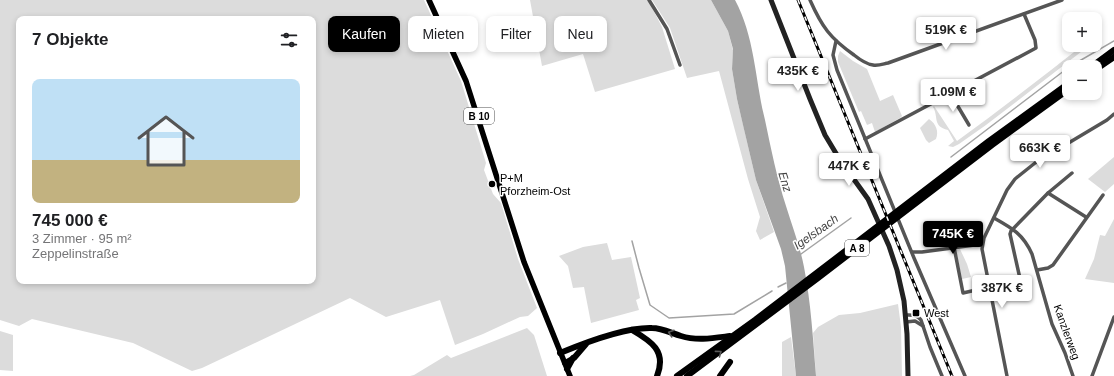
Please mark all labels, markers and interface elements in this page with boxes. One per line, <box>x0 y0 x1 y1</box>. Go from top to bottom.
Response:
map controls <box>1062 12 1102 100</box>
button: + <box>1062 12 1102 52</box>
chip: Kaufen <box>328 16 400 52</box>
chip: Mieten <box>408 16 478 52</box>
chip: Filter <box>486 16 546 52</box>
chip: Neu <box>554 16 607 52</box>
pin: 519K € <box>913 17 979 51</box>
text: 519K € <box>925 22 967 37</box>
icon: filters <box>278 29 300 51</box>
text: 7 Objekte <box>32 30 109 49</box>
pin: 435K € <box>765 58 831 92</box>
button: − <box>1062 60 1102 100</box>
text: 435K € <box>777 63 819 78</box>
pin: 1.09M € <box>916 79 990 113</box>
text: 1.09M € <box>930 84 976 99</box>
icon: home <box>130 105 202 177</box>
road number: B 10 <box>464 108 494 124</box>
pin: 663K € <box>1007 135 1073 169</box>
text: 663K € <box>1019 140 1061 155</box>
pin: 447K € <box>816 153 882 187</box>
text: 447K € <box>828 158 870 173</box>
water label: Enz <box>775 170 795 194</box>
place label: P+M Pforzheim-Ost <box>500 172 570 197</box>
marker: P+M Pforzheim-Ost <box>487 179 497 189</box>
text: 745 000 € <box>32 211 108 230</box>
water label: Igelsbach <box>791 211 841 252</box>
pin: 745K € <box>920 221 986 255</box>
text: 745K € <box>932 226 974 241</box>
text: 3 Zimmer · 95 m² <box>32 231 132 246</box>
road number: A 8 <box>845 240 869 256</box>
text: Zeppelinstraße <box>32 246 119 261</box>
pin: 387K € <box>969 275 1035 309</box>
text: 387K € <box>981 280 1023 295</box>
street label: Kanzlerweg <box>1052 303 1082 361</box>
place label: West <box>924 307 949 319</box>
marker: West <box>911 308 921 318</box>
one-way arrow <box>667 329 674 337</box>
one-way arrow <box>715 350 722 358</box>

